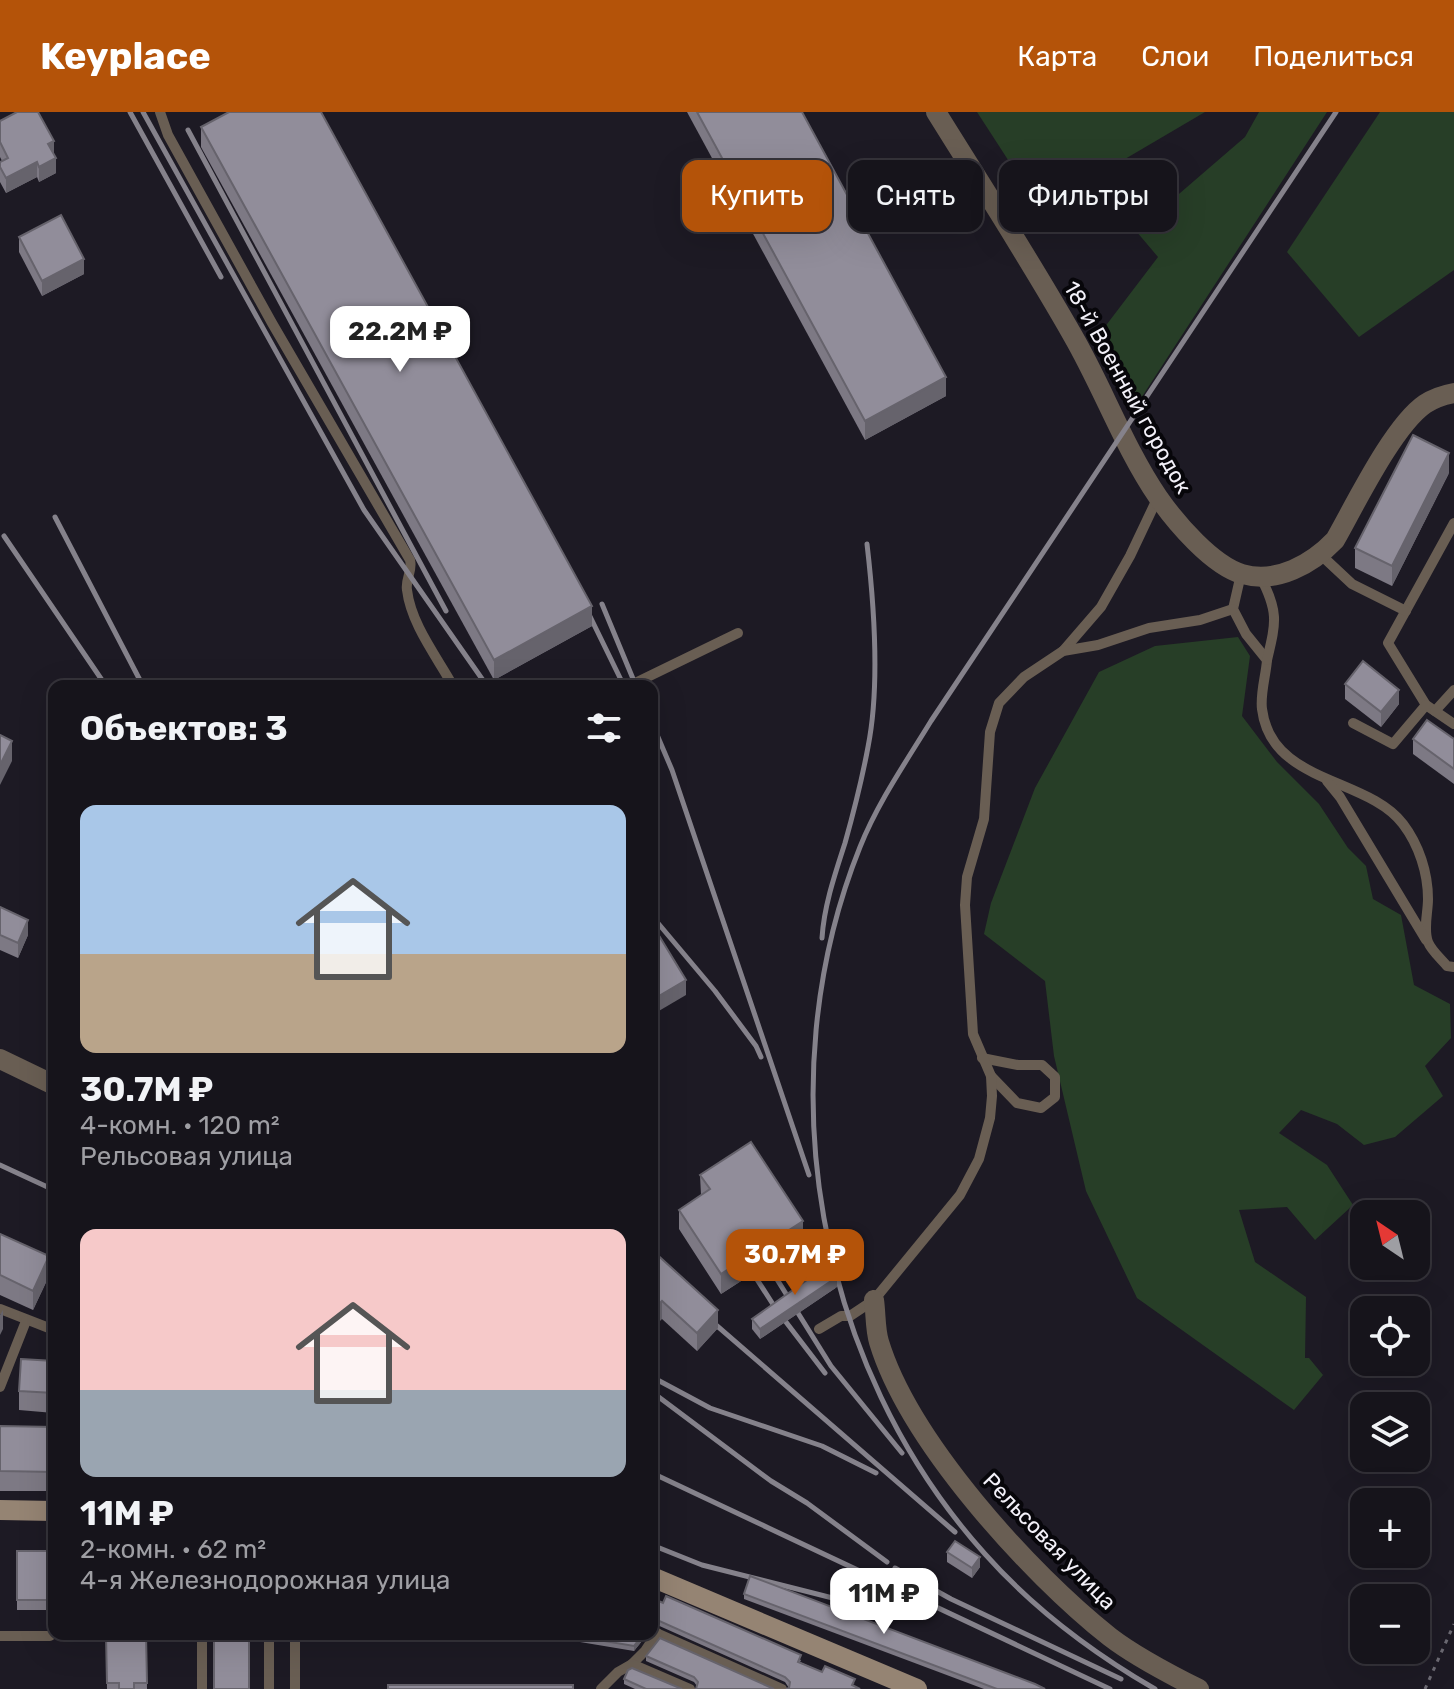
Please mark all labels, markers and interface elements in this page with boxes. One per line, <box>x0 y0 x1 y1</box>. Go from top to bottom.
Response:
text: Keyplace <box>40 33 211 79</box>
text: Карта <box>1017 40 1097 73</box>
text: Слои <box>1141 40 1209 73</box>
text: Поделиться <box>1253 40 1414 73</box>
chip: Купить <box>682 160 832 232</box>
chip: Снять <box>848 160 983 232</box>
chip: Фильтры <box>999 160 1177 232</box>
street label: 18-й Военный городок <box>1058 276 1197 498</box>
pin: 22.2M ₽ <box>326 306 474 374</box>
text: 22.2M ₽ <box>348 316 452 347</box>
icon: filters <box>582 706 626 750</box>
text: Объектов: 3 <box>80 708 288 749</box>
icon: home <box>281 857 425 1001</box>
text: 30.7M ₽ <box>80 1069 213 1110</box>
text: 4-комн. · 120 m² <box>80 1110 280 1141</box>
text: Рельсовая улица <box>80 1141 293 1172</box>
north arrow <box>1350 1200 1430 1280</box>
map controls <box>1350 1200 1430 1664</box>
pin: 30.7M ₽ <box>721 1229 869 1297</box>
text: 30.7M ₽ <box>744 1239 846 1270</box>
icon: home <box>281 1281 425 1425</box>
button: locate <box>1350 1296 1430 1376</box>
button: layers <box>1350 1392 1430 1472</box>
street label: Рельсовая улица <box>977 1467 1122 1615</box>
button: + <box>1350 1488 1430 1568</box>
text: 11M ₽ <box>80 1493 174 1534</box>
text: 2-комн. · 62 m² <box>80 1534 266 1565</box>
text: 4-я Железнодорожная улица <box>80 1565 450 1596</box>
pin: 11M ₽ <box>828 1568 940 1636</box>
text: 11M ₽ <box>848 1578 920 1609</box>
button: − <box>1350 1584 1430 1664</box>

